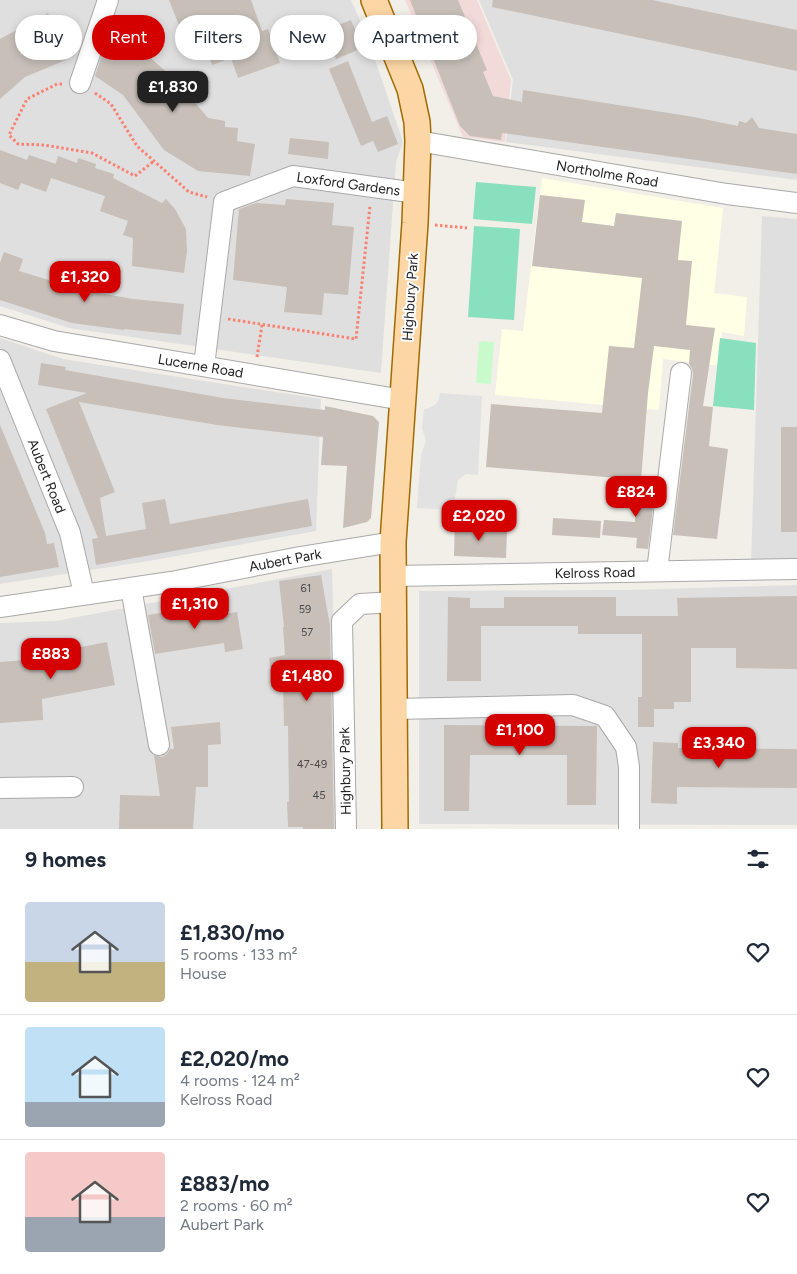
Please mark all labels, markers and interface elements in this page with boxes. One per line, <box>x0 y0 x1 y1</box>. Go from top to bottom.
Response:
chip: Buy <box>15 15 82 60</box>
chip: Rent <box>92 15 165 60</box>
chip: Filters <box>175 15 260 60</box>
chip: New <box>270 15 344 60</box>
chip: Apartment <box>354 15 477 60</box>
pin: £1,830 <box>132 70 214 113</box>
text: £1,830 <box>148 77 198 96</box>
street label: Northolme Road <box>555 157 660 191</box>
street label: Loxford Gardens <box>296 169 401 200</box>
street label: Highbury Park <box>399 252 422 342</box>
pin: £1,320 <box>44 260 126 303</box>
text: £1,320 <box>61 267 109 286</box>
street label: Lucerne Road <box>157 351 244 382</box>
street label: Aubert Road <box>24 436 69 516</box>
pin: £824 <box>606 476 666 518</box>
text: £824 <box>617 482 655 501</box>
pin: £2,020 <box>438 500 520 542</box>
text: £2,020 <box>453 506 505 525</box>
street label: Aubert Park <box>248 546 323 576</box>
street label: Kelross Road <box>554 564 636 582</box>
house number: 61 <box>301 582 311 595</box>
pin: £1,310 <box>154 588 236 630</box>
text: £1,310 <box>172 594 218 613</box>
house number: 59 <box>299 603 311 616</box>
house number: 57 <box>301 626 313 639</box>
pin: £883 <box>21 638 81 680</box>
text: £883 <box>32 644 70 663</box>
pin: £1,480 <box>266 660 348 702</box>
text: £1,480 <box>282 666 332 685</box>
pin: £1,100 <box>479 714 561 756</box>
text: £1,100 <box>496 720 544 739</box>
pin: £3,340 <box>678 726 760 769</box>
street label: Highbury Park <box>336 727 355 815</box>
text: £3,340 <box>693 733 745 752</box>
house number: 47-49 <box>297 758 327 771</box>
house number: 45 <box>312 789 326 802</box>
icon: filters <box>744 845 772 873</box>
text: 9 homes <box>25 847 106 872</box>
text: £1,830/mo <box>180 920 284 945</box>
icon: home <box>65 922 125 982</box>
icon: heart <box>744 938 772 966</box>
text: 5 rooms · 133 m² <box>180 945 298 964</box>
text: House <box>180 964 226 983</box>
text: £2,020/mo <box>180 1046 289 1071</box>
icon: home <box>65 1047 125 1107</box>
icon: heart <box>744 1063 772 1091</box>
text: 4 rooms · 124 m² <box>180 1071 300 1090</box>
text: Kelross Road <box>180 1090 272 1109</box>
text: £883/mo <box>180 1171 269 1196</box>
icon: home <box>65 1172 125 1232</box>
icon: heart <box>744 1188 772 1216</box>
text: 2 rooms · 60 m² <box>180 1196 293 1215</box>
text: Aubert Park <box>180 1215 264 1234</box>

